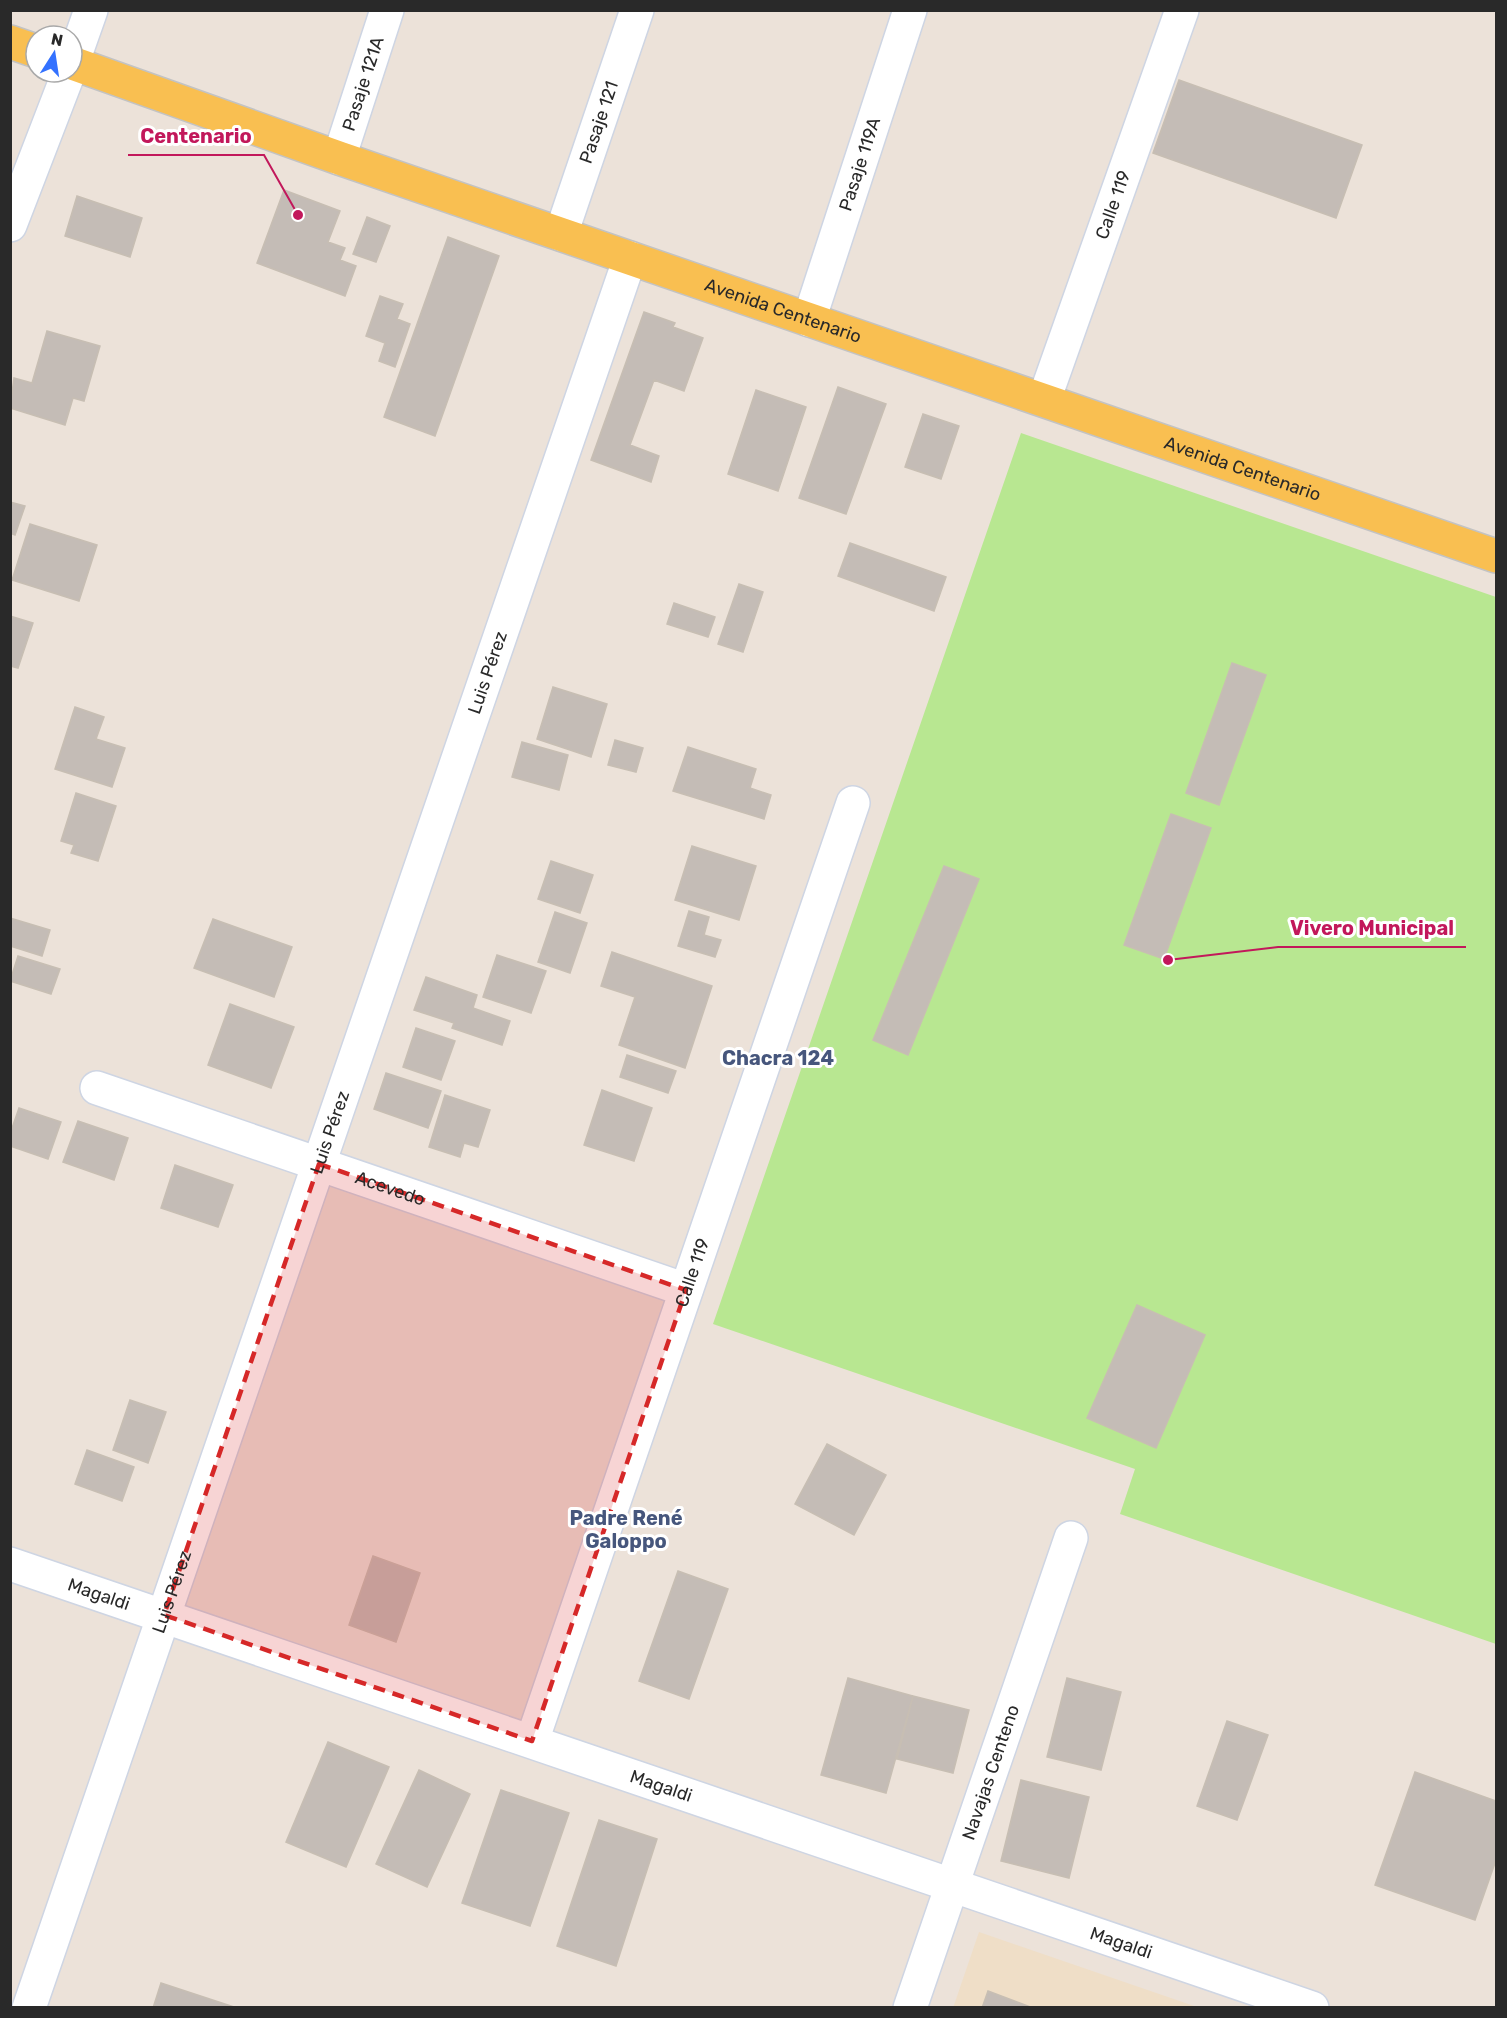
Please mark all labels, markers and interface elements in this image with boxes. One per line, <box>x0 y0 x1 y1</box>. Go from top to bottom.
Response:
north arrow <box>24 24 84 84</box>
text: N <box>49 29 65 50</box>
street label: Pasaje 121A <box>338 34 389 134</box>
street label: Pasaje 121 <box>575 78 623 166</box>
street label: Pasaje 119A <box>834 114 885 214</box>
callout: Centenario <box>128 117 264 155</box>
text: Centenario <box>140 124 252 148</box>
street label: Calle 119 <box>1091 168 1135 242</box>
street label: Avenida Centenario <box>702 274 864 348</box>
street label: Avenida Centenario <box>1161 432 1324 506</box>
street label: Luis Pérez <box>463 628 512 717</box>
callout: Vivero Municipal <box>1278 909 1466 947</box>
text: Vivero Municipal <box>1290 916 1454 940</box>
district label: Chacra 124 <box>722 1046 834 1070</box>
street label: Luis Pérez <box>305 1088 354 1177</box>
street label: Acevedo <box>352 1166 428 1211</box>
street label: Calle 119 <box>670 1235 714 1310</box>
district label: Padre René Galoppo <box>569 1506 683 1553</box>
street label: Luis Pérez <box>148 1548 196 1636</box>
street label: Magaldi <box>65 1574 133 1615</box>
street label: Navajas Centeno <box>957 1702 1024 1843</box>
street label: Magaldi <box>627 1765 695 1807</box>
street label: Magaldi <box>1087 1922 1155 1964</box>

